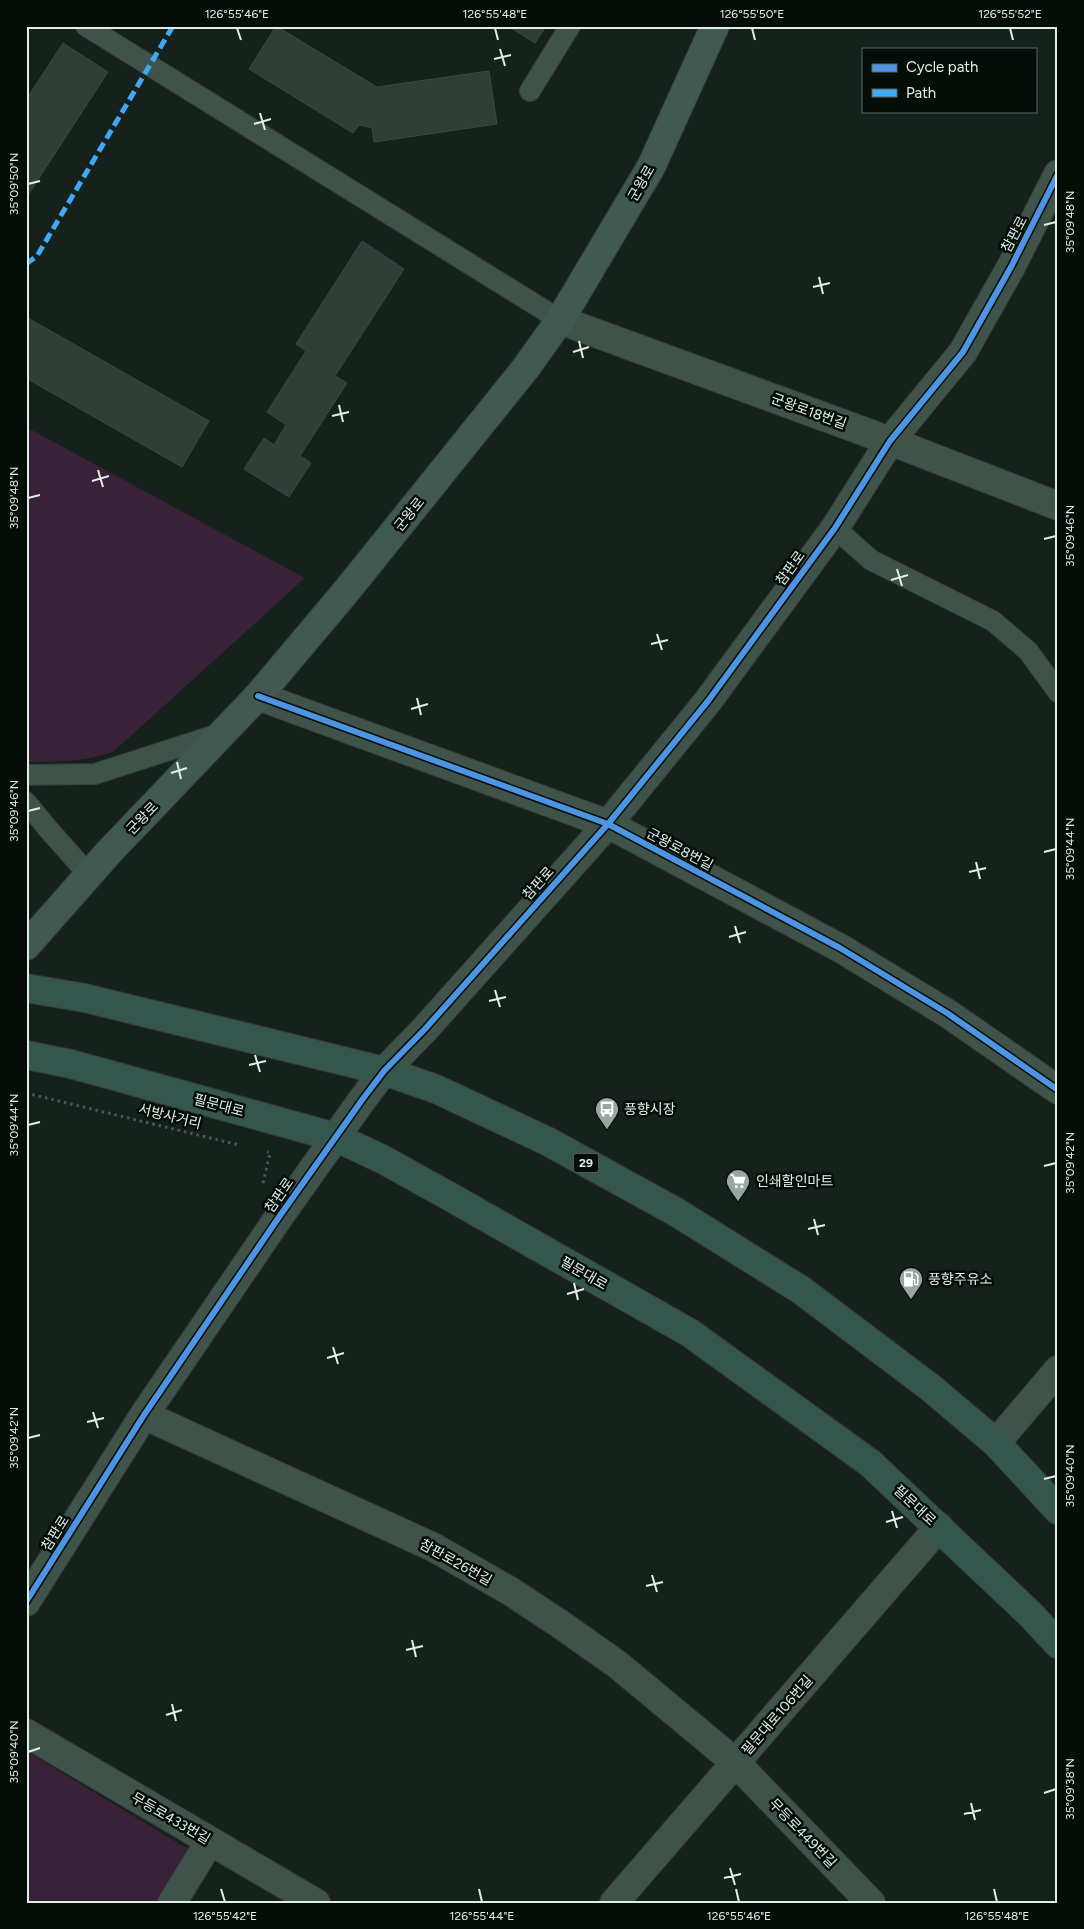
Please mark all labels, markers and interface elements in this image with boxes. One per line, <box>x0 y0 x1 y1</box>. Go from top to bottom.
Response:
text: 126°55'46"E <box>205 7 269 21</box>
text: 126°55'48"E <box>463 7 527 21</box>
text: 126°55'50"E <box>720 7 784 21</box>
text: 126°55'52"E <box>978 7 1042 21</box>
legend <box>862 48 1036 112</box>
text: Cycle path <box>906 58 978 76</box>
text: Path <box>906 84 936 102</box>
text: 35°09'50"N <box>7 153 21 215</box>
street label: 군왕로 <box>624 162 659 204</box>
text: 35°09'48"N <box>1063 191 1077 253</box>
street label: 참판로 <box>998 213 1031 255</box>
street label: 군왕로18번길 <box>769 390 849 433</box>
text: 35°09'48"N <box>7 467 21 529</box>
street label: 군왕로 <box>391 494 428 535</box>
text: 35°09'46"N <box>1063 505 1077 567</box>
street label: 참판로 <box>772 548 809 589</box>
text: 35°09'46"N <box>7 780 21 842</box>
street label: 군왕로 <box>123 798 162 838</box>
text: 35°09'44"N <box>1063 818 1077 880</box>
street label: 군왕로8번길 <box>644 825 716 874</box>
street label: 참판로 <box>519 863 558 903</box>
street label: 필문대로 <box>192 1091 246 1120</box>
text: 35°09'44"N <box>7 1094 21 1156</box>
bus stop icon: 풍향시장 <box>594 1096 620 1130</box>
street label: 서방사거리 <box>137 1100 203 1133</box>
place label: 풍향시장 <box>624 1101 676 1118</box>
text: 35°09'42"N <box>1063 1132 1077 1194</box>
road number: 29 <box>574 1154 598 1172</box>
supermarket icon: 인쇄할인마트 <box>725 1168 751 1202</box>
place label: 인쇄할인마트 <box>756 1173 833 1190</box>
street label: 참판로 <box>261 1174 298 1216</box>
street label: 필문대로 <box>557 1253 610 1294</box>
fuel station icon: 풍향주유소 <box>898 1266 924 1300</box>
place label: 풍향주유소 <box>928 1271 993 1288</box>
text: 35°09'42"N <box>7 1407 21 1469</box>
text: 35°09'40"N <box>1063 1444 1077 1508</box>
street label: 필문대로 <box>890 1482 939 1529</box>
street label: 참판로 <box>38 1512 73 1554</box>
street label: 참판로26번길 <box>417 1536 495 1589</box>
street label: 필문대로106번길 <box>738 1672 817 1759</box>
text: 35°09'40"N <box>7 1720 21 1784</box>
text: 35°09'38"N <box>1063 1758 1077 1820</box>
street label: 무등로433번길 <box>128 1789 213 1848</box>
street label: 무등로449번길 <box>765 1795 840 1872</box>
text: 126°55'42"E <box>193 1909 257 1923</box>
text: 126°55'44"E <box>450 1909 514 1923</box>
text: 126°55'46"E <box>707 1909 771 1923</box>
text: 126°55'48"E <box>965 1909 1029 1923</box>

